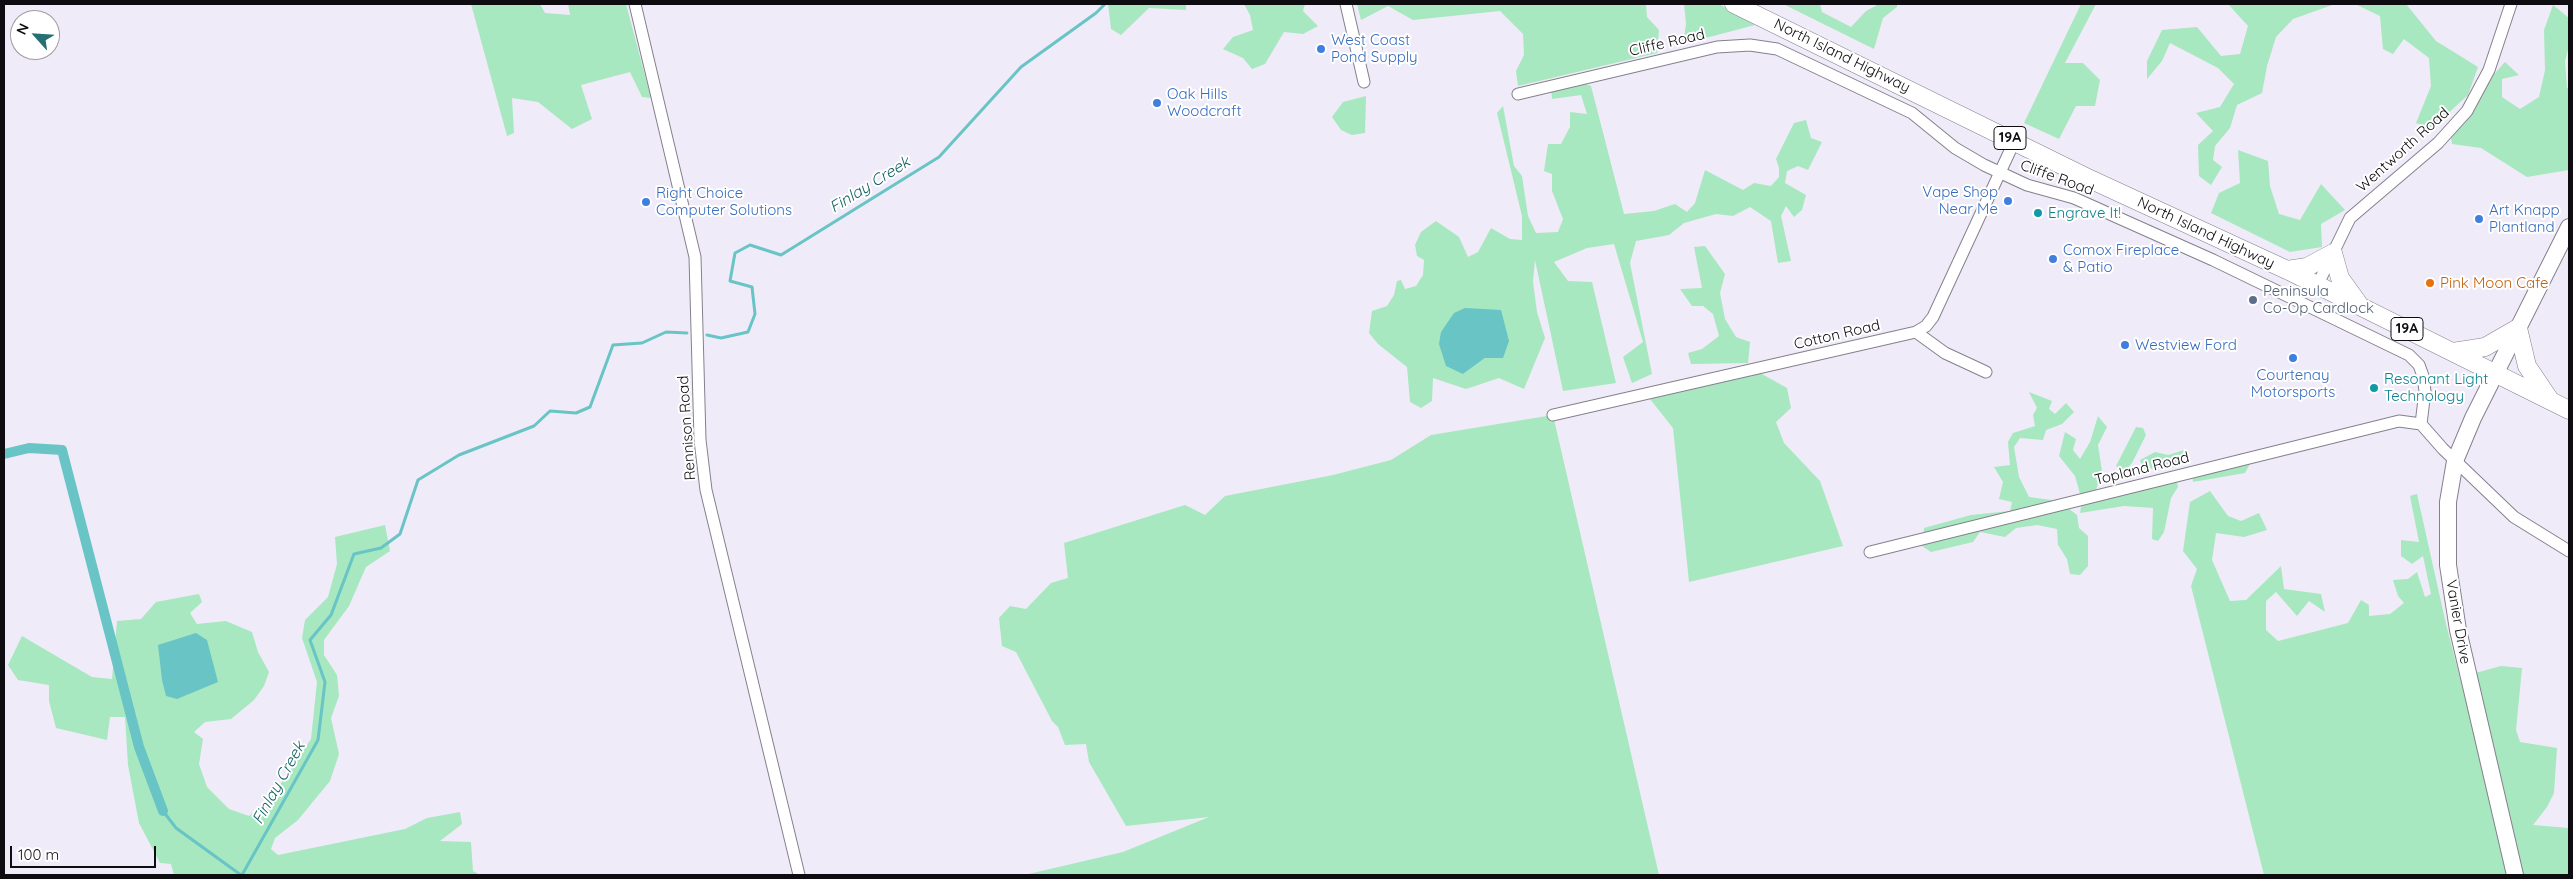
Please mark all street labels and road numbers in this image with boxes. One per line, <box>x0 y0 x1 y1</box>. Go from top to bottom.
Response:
street label: North Island Highway <box>1771 15 1913 97</box>
street label: Cliffe Road <box>1627 26 1707 60</box>
street label: Wentworth Road <box>2353 104 2453 196</box>
road number: 19A <box>1994 126 2026 150</box>
street label: Cliffe Road <box>2018 156 2096 200</box>
street label: North Island Highway <box>2134 193 2278 273</box>
street label: Cotton Road <box>1792 316 1882 354</box>
road number: 19A <box>2391 318 2423 340</box>
street label: Rennison Road <box>674 375 700 481</box>
street label: Topland Road <box>2093 449 2191 489</box>
street label: Vanier Drive <box>2442 578 2474 666</box>

